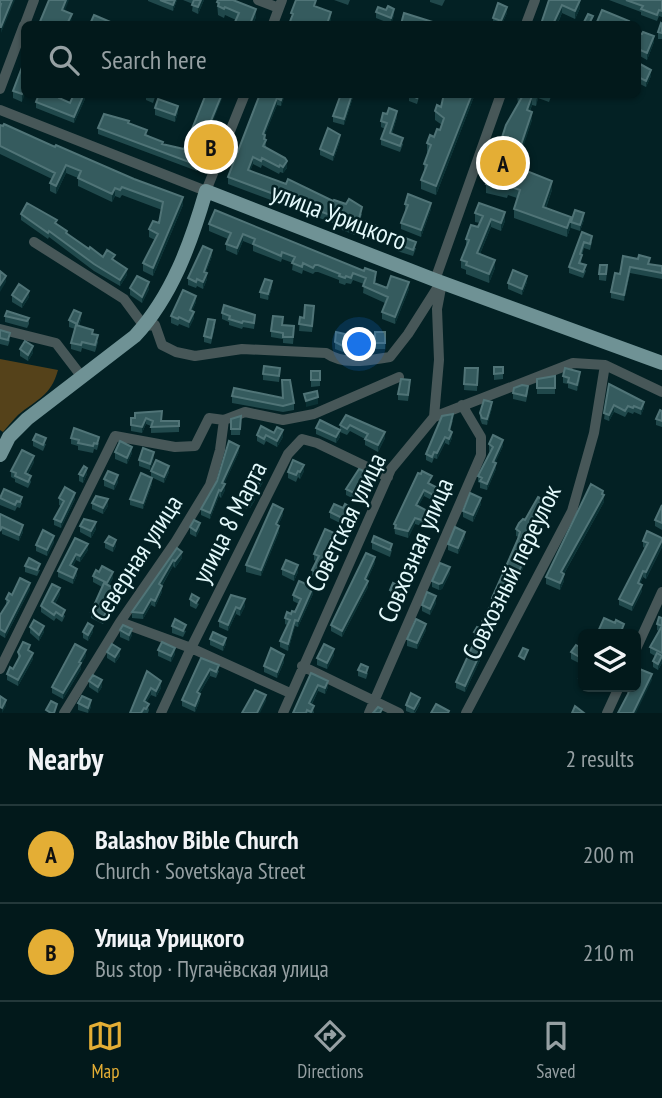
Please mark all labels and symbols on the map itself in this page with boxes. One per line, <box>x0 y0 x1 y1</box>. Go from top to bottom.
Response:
pin: B <box>188 121 234 173</box>
pin: A <box>480 137 526 189</box>
street label: улица Урицкого <box>266 175 412 257</box>
your location <box>342 327 376 361</box>
street label: Советская улица <box>297 447 393 597</box>
street label: улица 8 Марта <box>184 455 274 589</box>
street label: Совхозная улица <box>370 473 460 627</box>
street label: Совхозный переулок <box>454 479 568 665</box>
street label: Северная улица <box>83 488 189 628</box>

